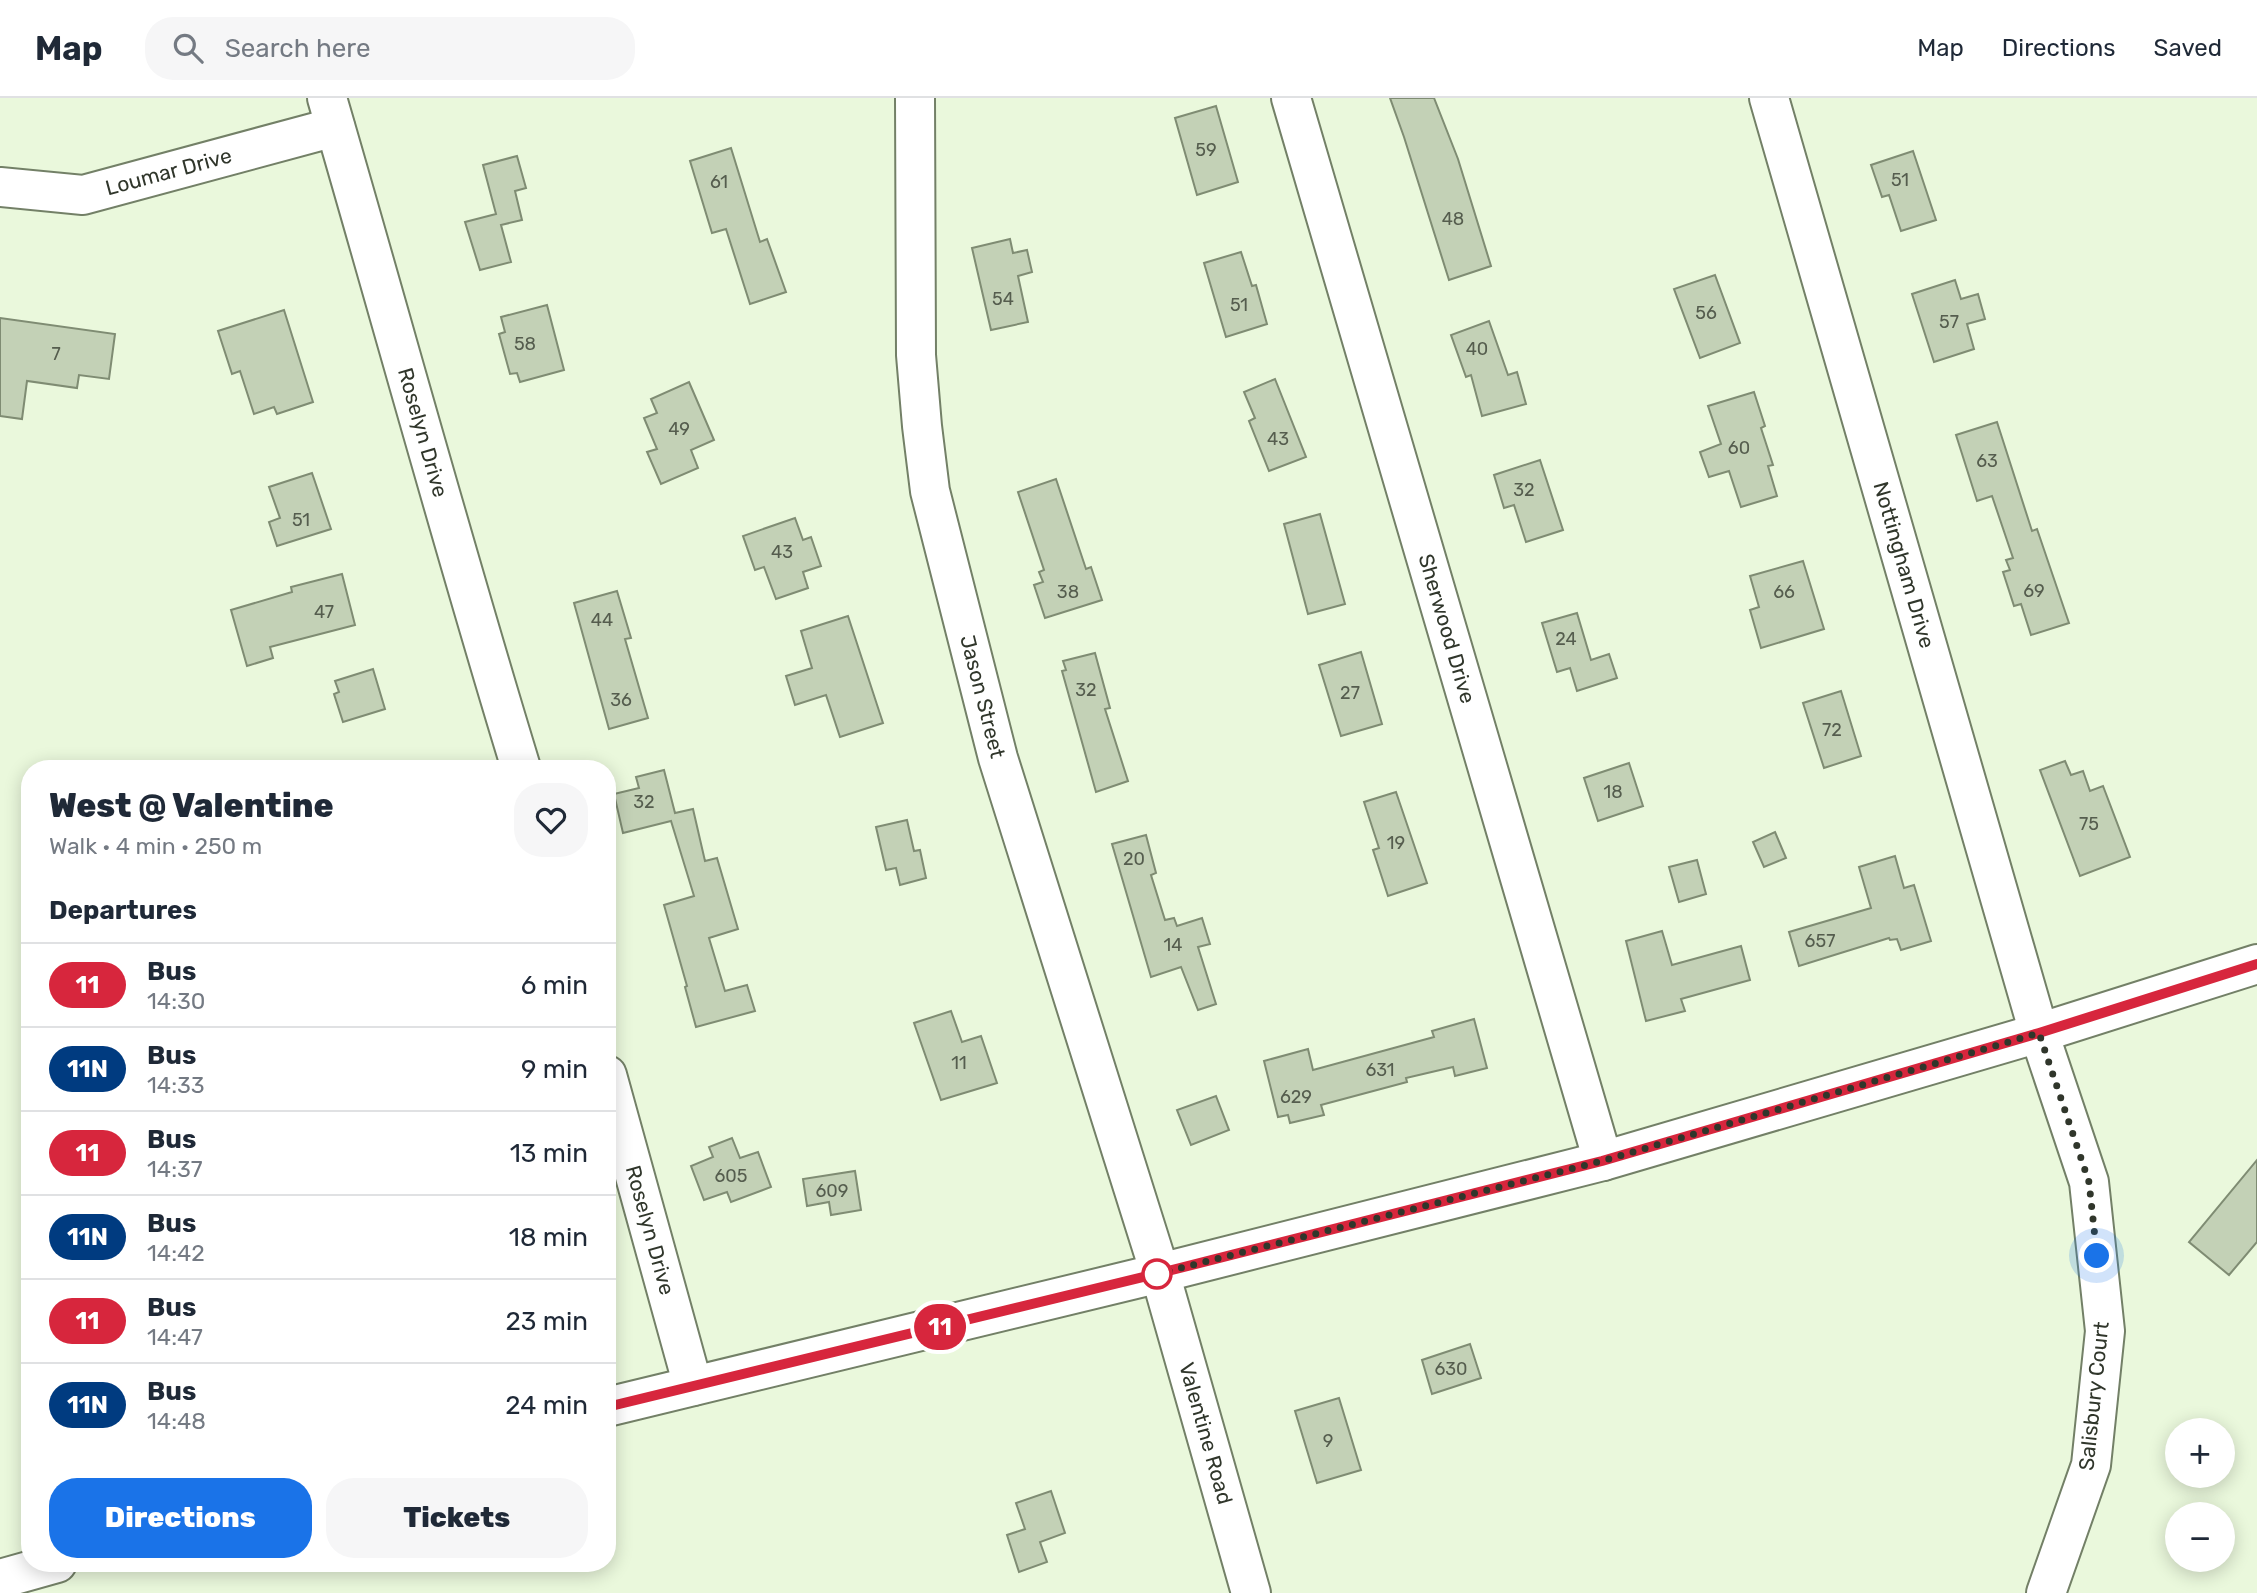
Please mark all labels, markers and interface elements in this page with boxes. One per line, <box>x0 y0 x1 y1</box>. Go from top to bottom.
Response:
search box <box>145 17 635 80</box>
text: Map <box>35 29 103 68</box>
icon: search <box>169 29 207 67</box>
text: Search here <box>225 33 370 64</box>
text: Map <box>1917 34 1964 62</box>
text: Directions <box>2002 34 2115 62</box>
text: Saved <box>2153 34 2222 62</box>
house number: 59 <box>1195 139 1217 161</box>
street label: Loumar Drive <box>102 142 234 200</box>
house number: 51 <box>1891 169 1909 191</box>
house number: 61 <box>710 171 728 193</box>
house number: 48 <box>1442 208 1464 230</box>
house number: 54 <box>992 288 1014 310</box>
house number: 51 <box>1230 294 1248 316</box>
house number: 56 <box>1695 302 1717 324</box>
house number: 57 <box>1939 311 1959 333</box>
house number: 58 <box>514 333 536 355</box>
house number: 40 <box>1466 338 1488 360</box>
house number: 7 <box>51 343 61 365</box>
street label: Roselyn Drive <box>393 365 453 500</box>
house number: 49 <box>668 418 690 440</box>
house number: 43 <box>1267 428 1289 450</box>
house number: 60 <box>1728 437 1750 459</box>
house number: 63 <box>1976 450 1998 472</box>
house number: 32 <box>1513 479 1535 501</box>
street label: Nottingham Drive <box>1868 479 1940 651</box>
house number: 51 <box>292 509 310 531</box>
house number: 43 <box>771 541 793 563</box>
street label: Sherwood Drive <box>1413 551 1481 706</box>
house number: 69 <box>2023 580 2045 602</box>
house number: 38 <box>1057 581 1079 603</box>
house number: 66 <box>1773 581 1795 603</box>
house number: 47 <box>314 601 334 623</box>
house number: 44 <box>591 609 613 631</box>
house number: 24 <box>1555 628 1577 650</box>
street label: Jason Street <box>955 632 1011 761</box>
house number: 32 <box>1075 679 1097 701</box>
house number: 27 <box>1340 682 1360 704</box>
house number: 36 <box>610 689 632 711</box>
house number: 72 <box>1822 719 1842 741</box>
house number: 18 <box>1603 781 1623 803</box>
button: heart <box>514 783 588 857</box>
text: West @ Valentine <box>49 786 334 825</box>
house number: 32 <box>633 791 655 813</box>
house number: 75 <box>2079 813 2099 835</box>
text: Walk · 4 min · 250 m <box>49 832 262 860</box>
house number: 19 <box>1387 832 1405 854</box>
house number: 20 <box>1123 848 1145 870</box>
text: Departures <box>49 895 197 926</box>
house number: 657 <box>1805 930 1835 952</box>
house number: 14 <box>1164 934 1182 956</box>
text: Bus <box>147 956 196 987</box>
text: 6 min <box>521 970 588 1001</box>
text: 11 <box>76 971 99 999</box>
text: 14:30 <box>147 987 205 1015</box>
text: Bus <box>147 1040 196 1071</box>
house number: 11 <box>951 1052 967 1074</box>
text: 9 min <box>521 1054 588 1085</box>
text: 11N <box>67 1055 108 1083</box>
house number: 631 <box>1365 1059 1395 1081</box>
text: 14:33 <box>147 1071 205 1099</box>
house number: 629 <box>1280 1086 1312 1108</box>
text: Bus <box>147 1124 196 1155</box>
text: 13 min <box>510 1138 588 1169</box>
text: 11 <box>76 1139 99 1167</box>
text: 14:37 <box>147 1155 203 1183</box>
street label: Roselyn Drive <box>621 1162 680 1298</box>
house number: 605 <box>715 1165 747 1187</box>
house number: 609 <box>816 1180 848 1202</box>
text: Bus <box>147 1208 196 1239</box>
text: 18 min <box>509 1222 588 1253</box>
text: 11N <box>67 1223 108 1251</box>
your location <box>2079 1238 2114 1273</box>
text: 14:42 <box>147 1239 205 1267</box>
unlabelled marker <box>1142 1259 1172 1289</box>
text: Bus <box>147 1292 196 1323</box>
line badge: 11 <box>908 1304 972 1350</box>
text: 23 min <box>506 1306 588 1337</box>
text: 11 <box>76 1307 99 1335</box>
text: 11 <box>928 1313 952 1341</box>
street label: Salisbury Court <box>2073 1320 2114 1472</box>
text: 14:47 <box>147 1323 203 1351</box>
house number: 630 <box>1434 1358 1468 1380</box>
street label: Valentine Road <box>1174 1360 1238 1507</box>
text: Bus <box>147 1376 196 1407</box>
text: 24 min <box>505 1390 588 1421</box>
text: 11N <box>67 1391 108 1419</box>
text: 14:48 <box>147 1407 206 1435</box>
map controls <box>2165 1418 2235 1572</box>
button: + <box>2165 1418 2235 1488</box>
house number: 9 <box>1323 1430 1333 1452</box>
button: Directions <box>49 1478 312 1558</box>
button: Tickets <box>326 1478 588 1558</box>
button: − <box>2165 1502 2235 1572</box>

